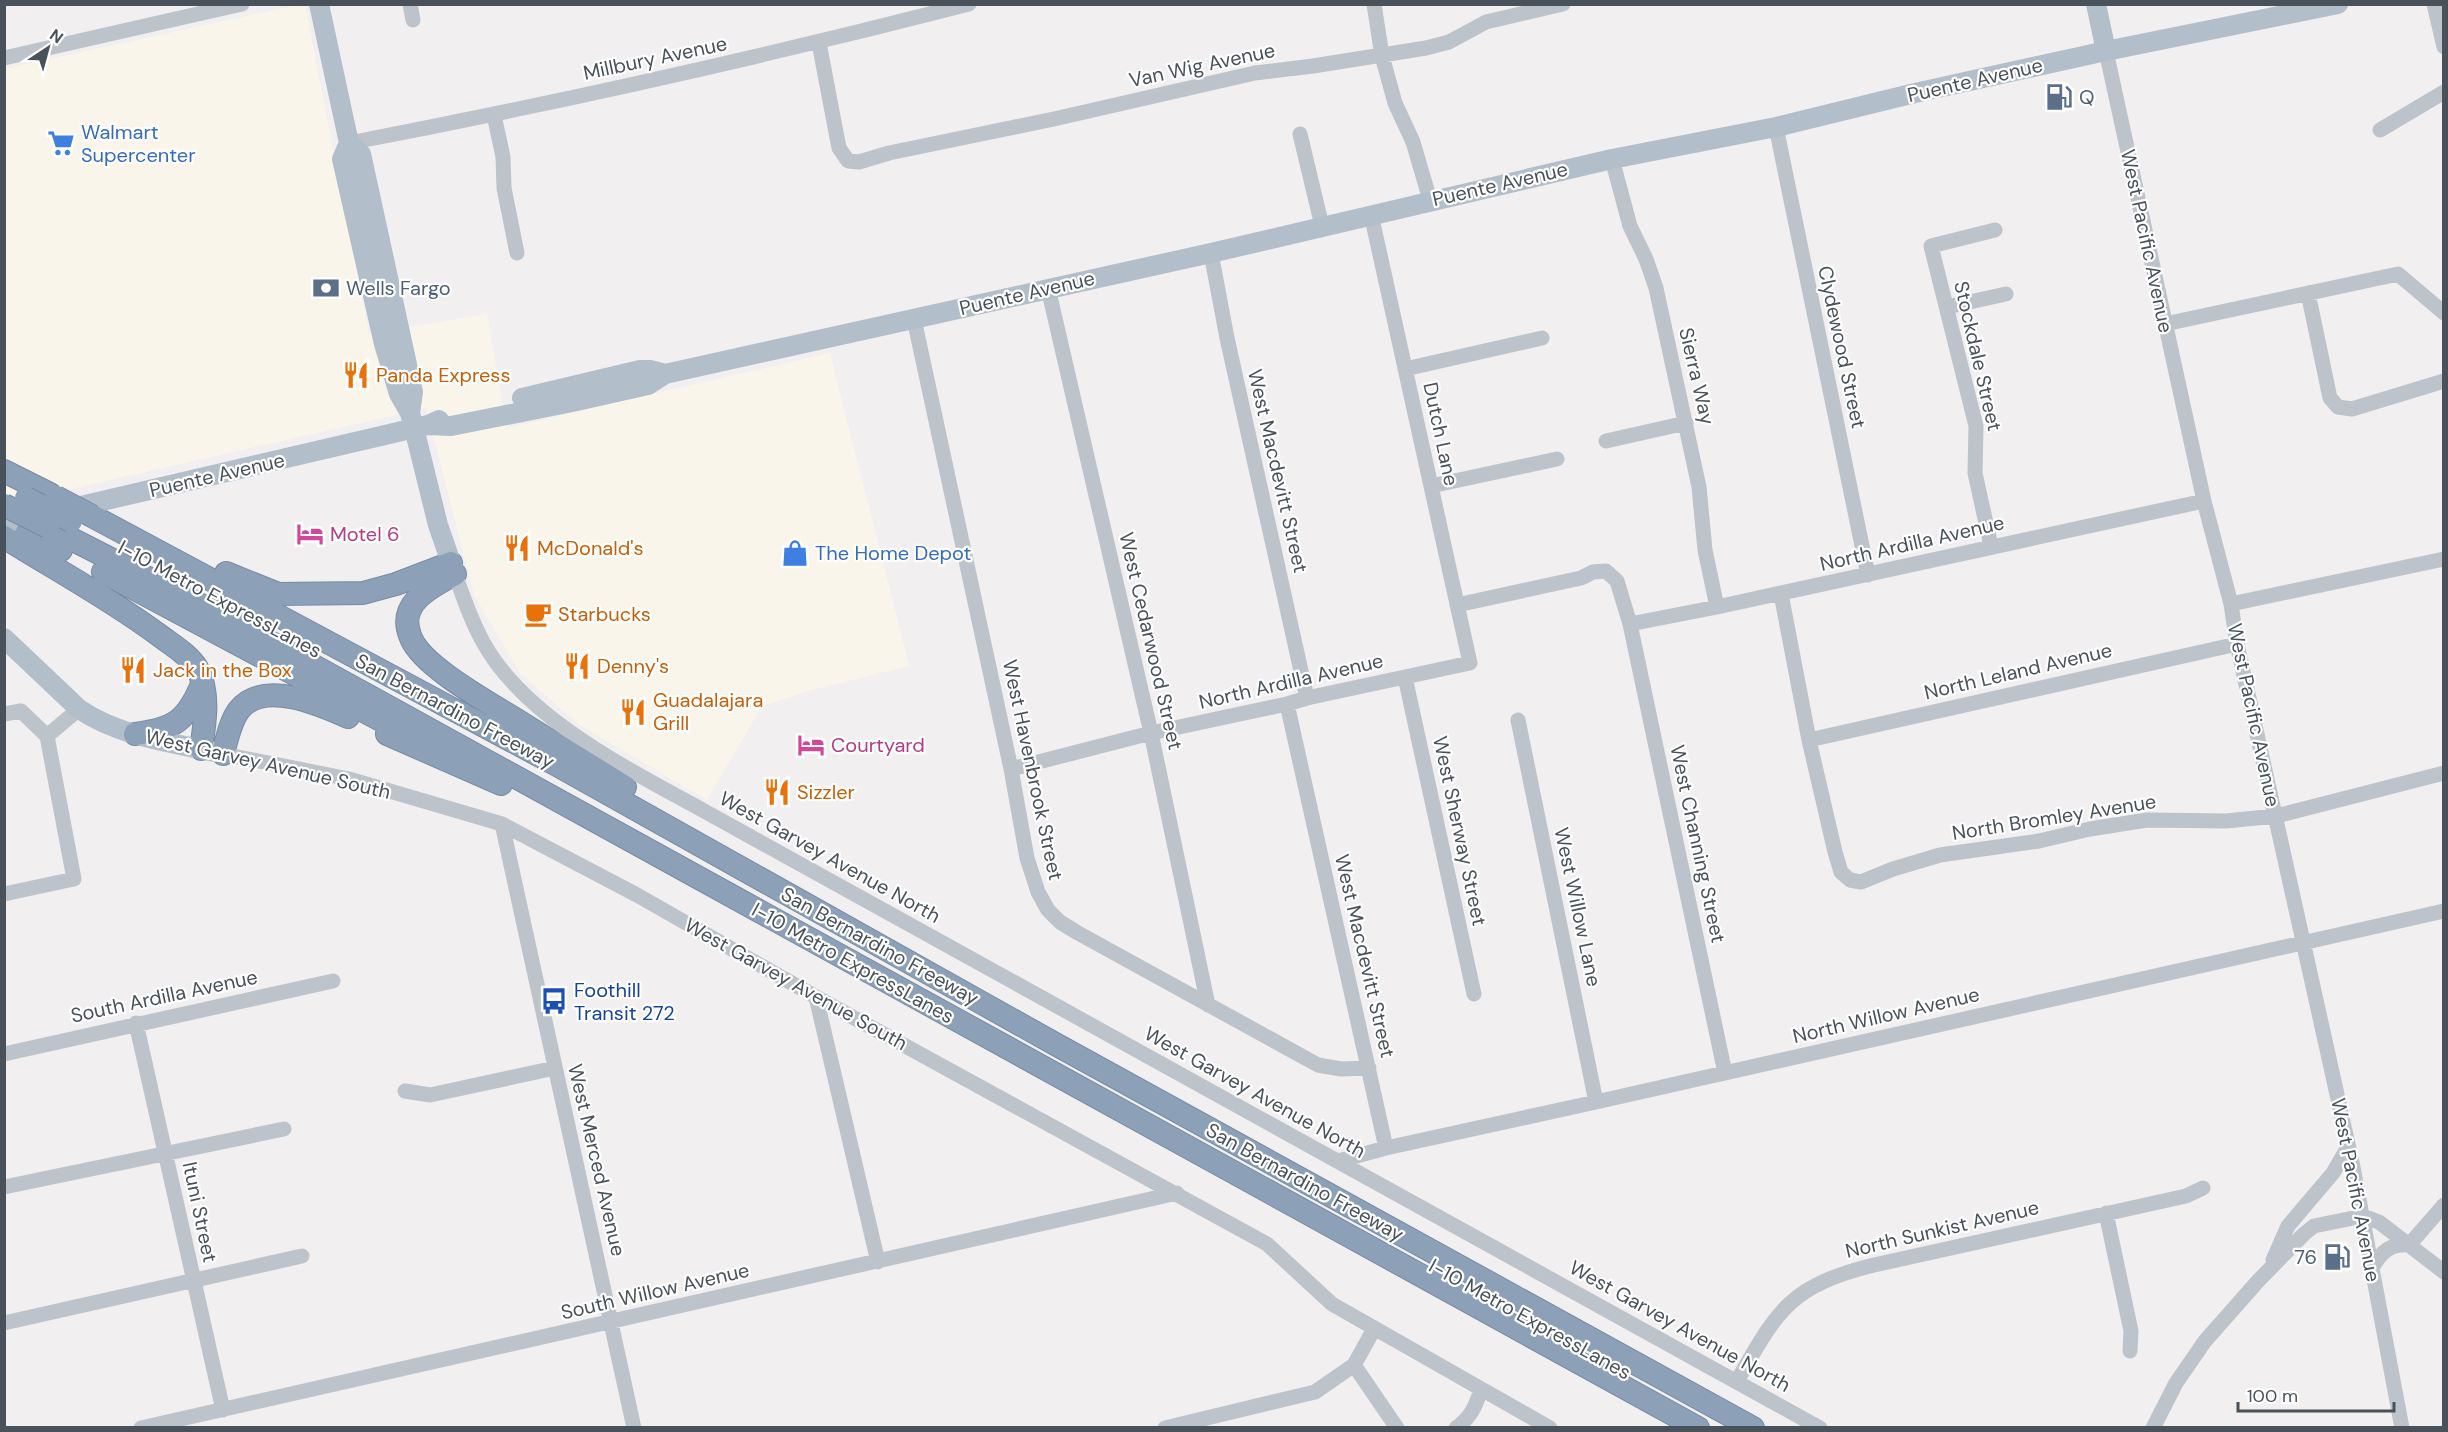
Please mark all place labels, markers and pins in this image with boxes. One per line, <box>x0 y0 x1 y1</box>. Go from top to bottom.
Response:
fuel station icon: Q <box>2044 82 2074 112</box>
place label: Q <box>2079 84 2094 110</box>
place label: Walmart Supercenter <box>81 119 196 168</box>
supermarket icon: Walmart Supercenter <box>46 128 76 158</box>
bank icon: Wells Fargo <box>311 273 341 303</box>
place label: Wells Fargo <box>346 275 451 301</box>
restaurant icon: Panda Express <box>341 360 371 390</box>
place label: Panda Express <box>376 362 510 388</box>
hotel icon: Motel 6 <box>295 519 325 549</box>
place label: Motel 6 <box>330 521 400 547</box>
restaurant icon: McDonald's <box>502 533 532 563</box>
place label: McDonald's <box>537 535 643 561</box>
shop icon: The Home Depot <box>780 538 810 568</box>
place label: The Home Depot <box>815 540 971 566</box>
cafe icon: Starbucks <box>523 599 553 629</box>
place label: Starbucks <box>558 601 651 627</box>
restaurant icon: Denny's <box>562 651 592 681</box>
place label: Denny's <box>597 653 669 679</box>
restaurant icon: Jack in the Box <box>118 655 148 685</box>
place label: Jack in the Box <box>153 657 292 683</box>
place label: Guadalajara Grill <box>653 687 763 736</box>
restaurant icon: Guadalajara Grill <box>618 697 648 727</box>
hotel icon: Courtyard <box>796 730 826 760</box>
place label: Courtyard <box>831 732 925 758</box>
restaurant icon: Sizzler <box>762 777 792 807</box>
place label: Sizzler <box>797 779 855 805</box>
place label: Foothill Transit 272 <box>574 977 675 1026</box>
bus stop icon: Foothill Transit 272 <box>539 986 569 1016</box>
fuel station icon: 76 <box>2322 1242 2352 1272</box>
place label: 76 <box>2294 1244 2317 1270</box>

